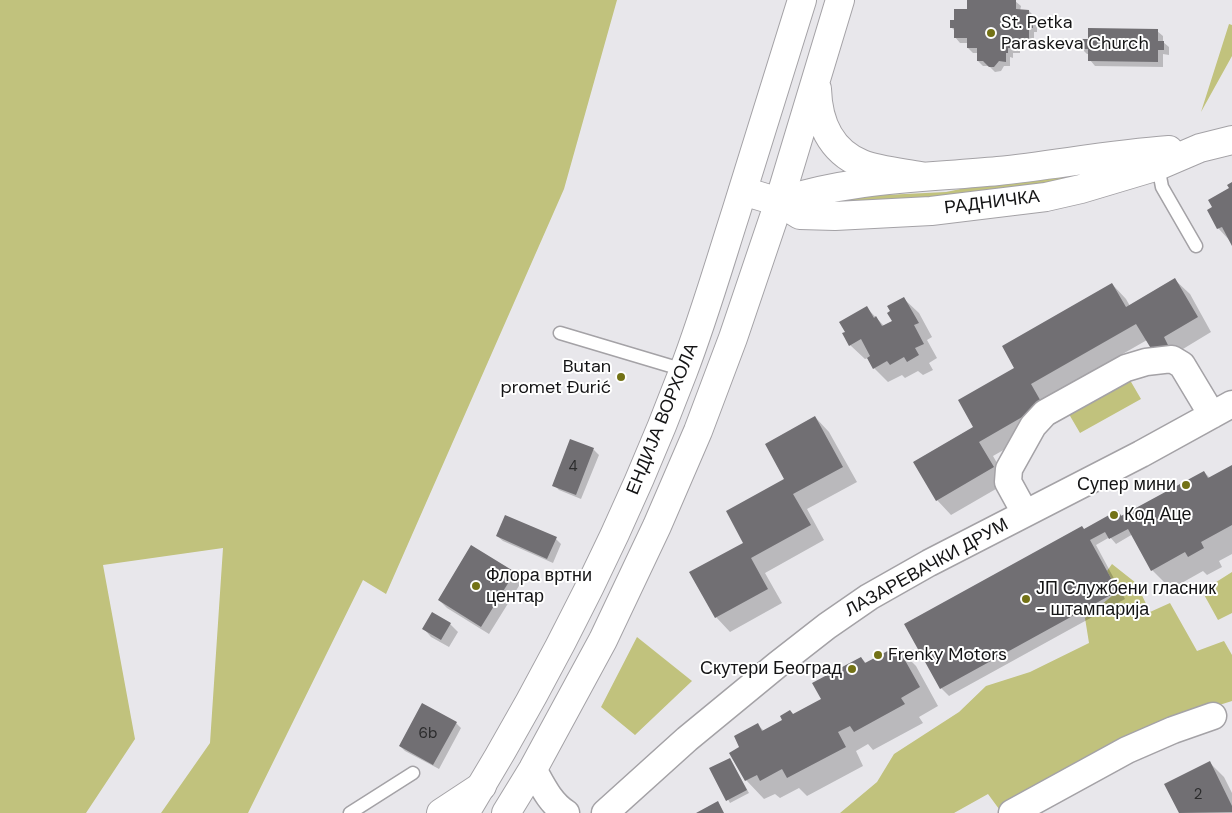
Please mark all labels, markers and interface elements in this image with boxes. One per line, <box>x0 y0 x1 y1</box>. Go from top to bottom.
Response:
place label: St. Petka Paraskeva Church <box>1001 12 1149 54</box>
marker: St. Petka Paraskeva Church <box>985 27 997 39</box>
street label: РАДНИЧКА <box>943 186 1041 220</box>
street label: ЕНДИЈА ВОРХОЛА <box>623 340 703 498</box>
place label: Butan promet Đurić <box>501 356 611 398</box>
marker: Butan promet Đurić <box>615 371 627 383</box>
house number: 4 <box>568 458 578 476</box>
place label: Супер мини <box>1077 474 1176 496</box>
marker: Супер мини <box>1180 479 1192 491</box>
place label: Код Аце <box>1124 504 1192 526</box>
marker: Код Аце <box>1108 509 1120 521</box>
street label: ЛАЗАРЕВАЧКИ ДРУМ <box>842 514 1012 622</box>
place label: Флора вртни центар <box>486 565 592 608</box>
place label: ЈП Службени гласник - штампарија <box>1036 578 1216 620</box>
marker: Флора вртни центар <box>470 580 482 592</box>
marker: ЈП Службени гласник - штампарија <box>1020 593 1032 605</box>
place label: Frenky Motors <box>888 644 1007 666</box>
marker: Frenky Motors <box>872 649 884 661</box>
place label: Скутери Београд <box>700 658 842 680</box>
marker: Скутери Београд <box>846 663 858 675</box>
house number: 6b <box>419 725 437 743</box>
house number: 2 <box>1194 786 1202 804</box>

